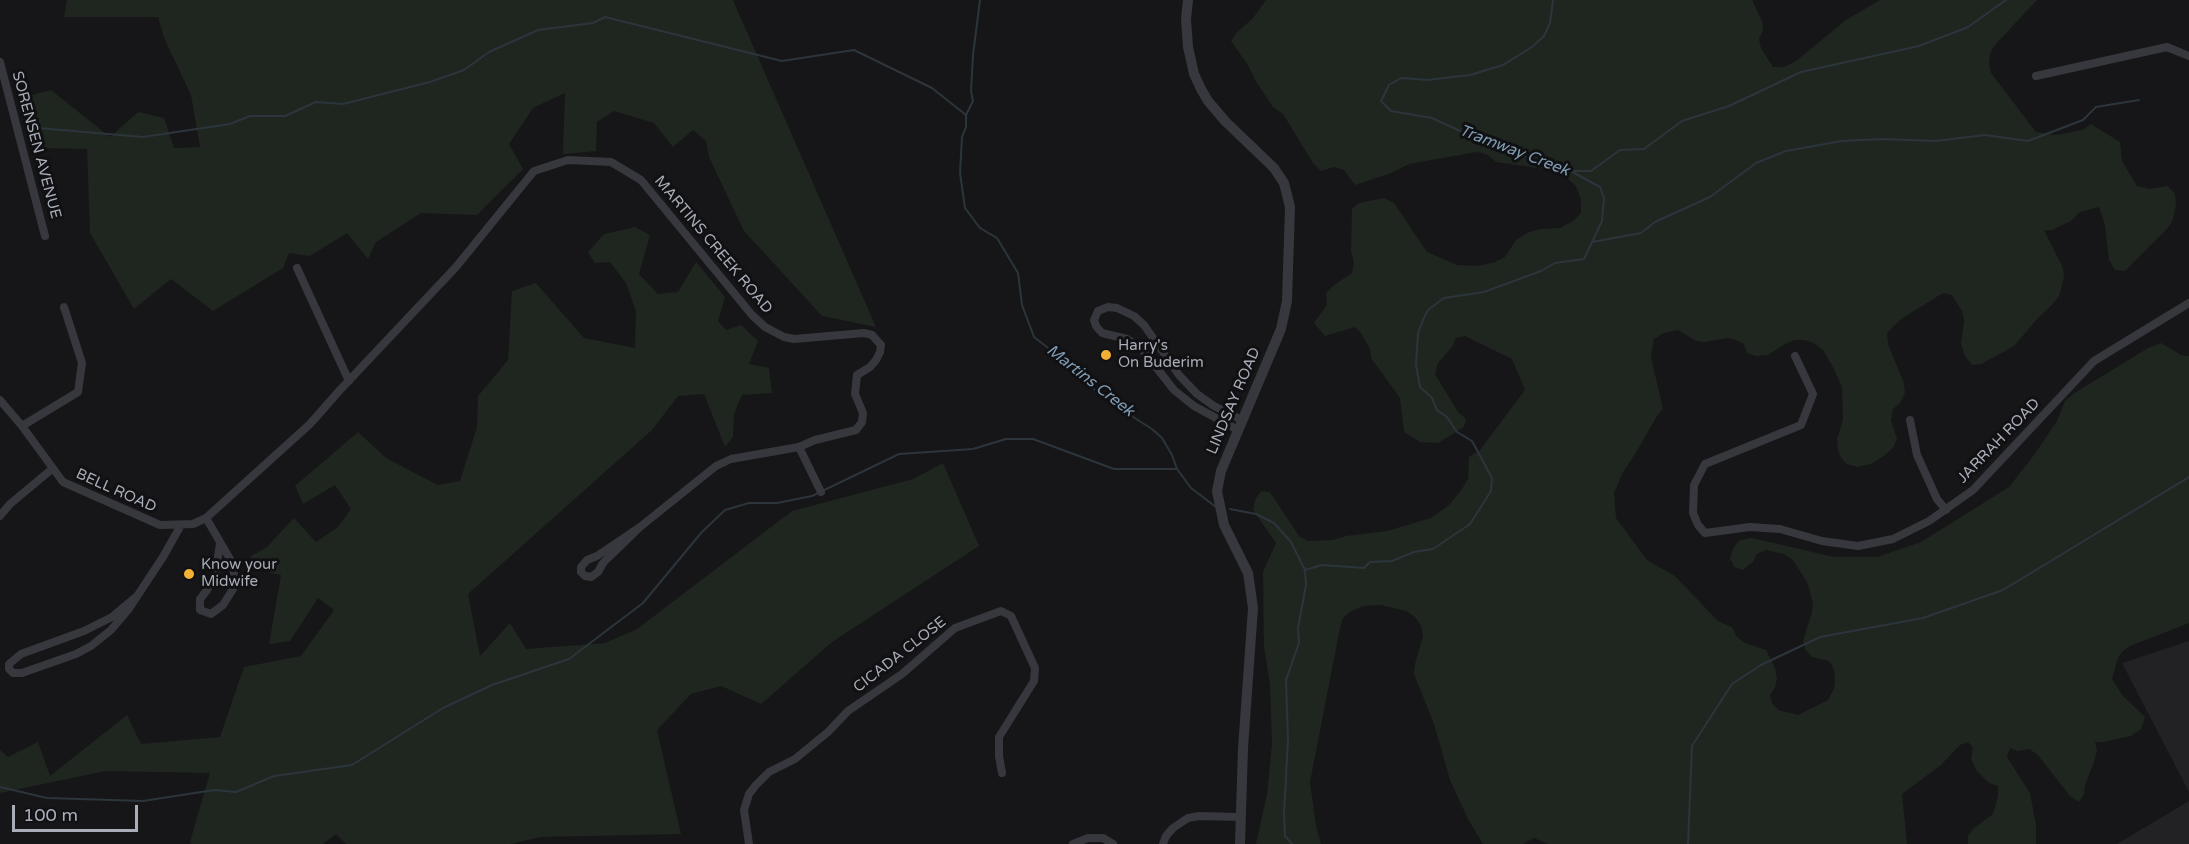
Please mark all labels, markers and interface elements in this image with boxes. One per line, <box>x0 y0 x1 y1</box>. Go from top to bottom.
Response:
street label: SORENSEN AVENUE <box>8 69 64 221</box>
water label: Tramway Creek <box>1456 121 1572 181</box>
street label: MARTINS CREEK ROAD <box>650 172 776 318</box>
place label: Harry's On Buderim <box>1118 337 1204 372</box>
water label: Martins Creek <box>1042 341 1138 421</box>
street label: LINDSAY ROAD <box>1203 345 1265 457</box>
marker: Harry's On Buderim <box>1099 348 1113 362</box>
street label: JARRAH ROAD <box>1954 395 2044 487</box>
street label: BELL ROAD <box>73 465 159 517</box>
place label: Know your Midwife <box>201 556 277 591</box>
marker: Know your Midwife <box>182 567 196 581</box>
street label: CICADA CLOSE <box>850 613 950 697</box>
scale bar <box>15 793 141 831</box>
text: 100 m <box>23 804 78 826</box>

